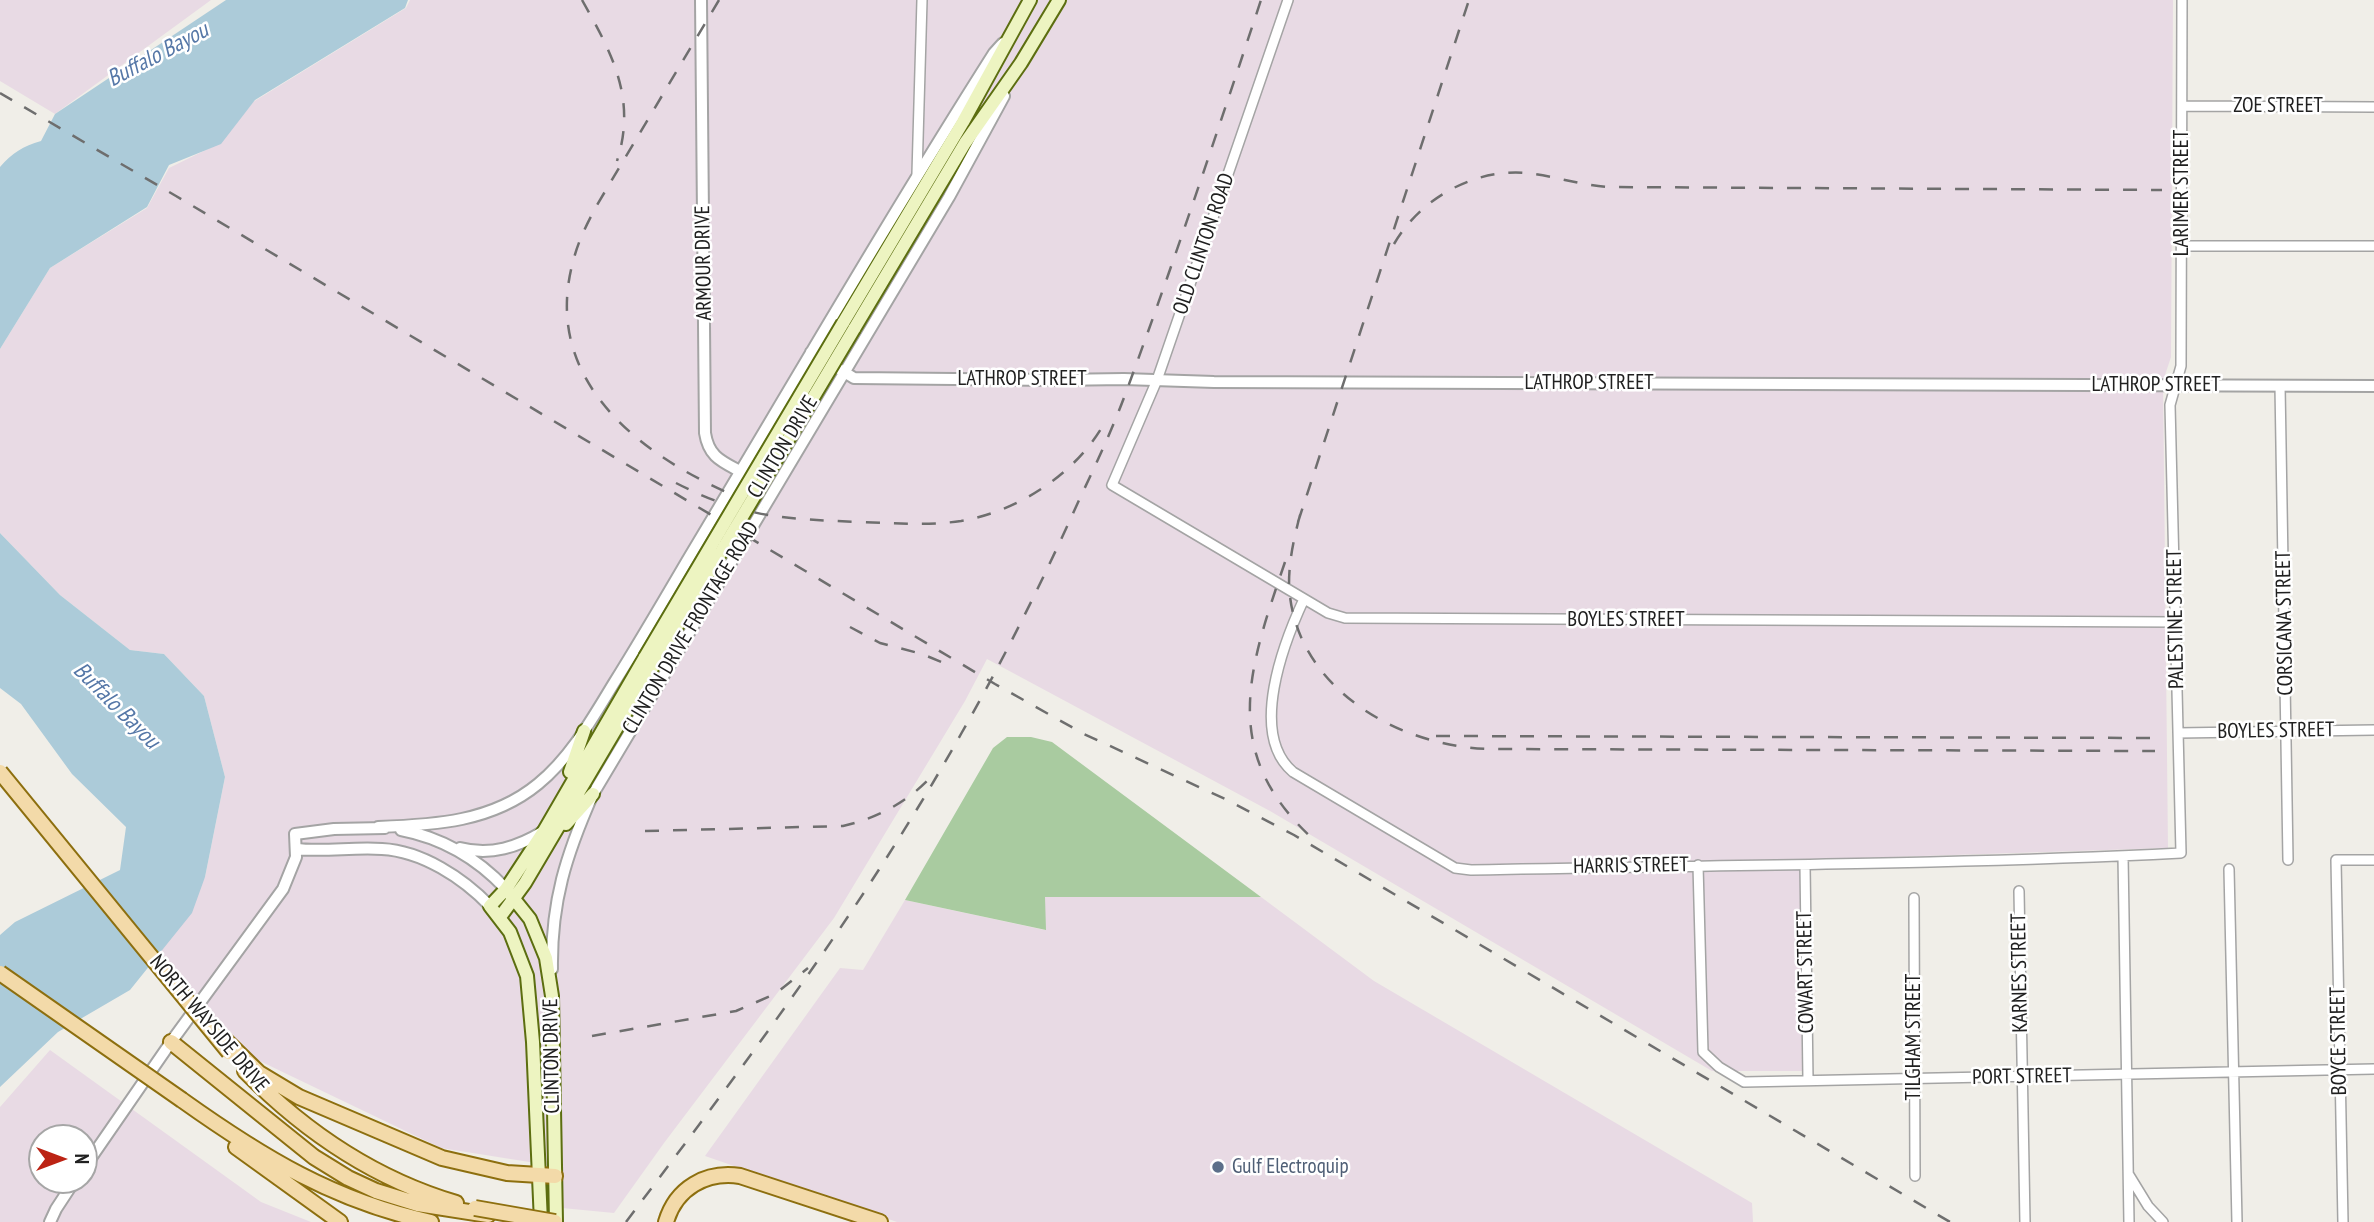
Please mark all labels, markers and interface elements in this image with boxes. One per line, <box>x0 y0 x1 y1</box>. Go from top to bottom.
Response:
water label: Buffalo Bayou <box>103 17 213 93</box>
street label: ZOE STREET <box>2233 93 2323 119</box>
street label: LARIMER STREET <box>2169 130 2195 256</box>
street label: OLD CLINTON ROAD <box>1168 170 1240 318</box>
street label: ARMOUR DRIVE <box>690 205 718 321</box>
street label: LATHROP STREET <box>957 366 1087 392</box>
street label: LATHROP STREET <box>1524 370 1654 396</box>
street label: LATHROP STREET <box>2091 372 2221 398</box>
street label: CLINTON DRIVE <box>743 391 823 503</box>
street label: CLINTON DRIVE FRONTAGE ROAD <box>617 517 765 739</box>
street label: PALESTINE STREET <box>2162 549 2190 689</box>
street label: CORSICANA STREET <box>2271 550 2299 696</box>
street label: BOYLES STREET <box>1567 607 1685 633</box>
water label: Buffalo Bayou <box>67 657 165 755</box>
street label: BOYLES STREET <box>2217 717 2335 745</box>
street label: HARRIS STREET <box>1573 852 1689 880</box>
street label: COWART STREET <box>1792 910 1820 1034</box>
street label: KARNES STREET <box>2006 913 2034 1033</box>
street label: NORTH WAYSIDE DRIVE <box>144 950 274 1098</box>
street label: TILGHAM STREET <box>1901 973 1927 1101</box>
street label: BOYCE STREET <box>2325 987 2353 1095</box>
street label: CLINTON DRIVE <box>538 998 566 1114</box>
street label: PORT STREET <box>1972 1064 2072 1090</box>
north arrow <box>28 1124 98 1194</box>
text: N <box>70 1154 94 1164</box>
place label: Gulf Electroquip <box>1232 1154 1349 1180</box>
marker: Gulf Electroquip <box>1210 1159 1226 1175</box>

